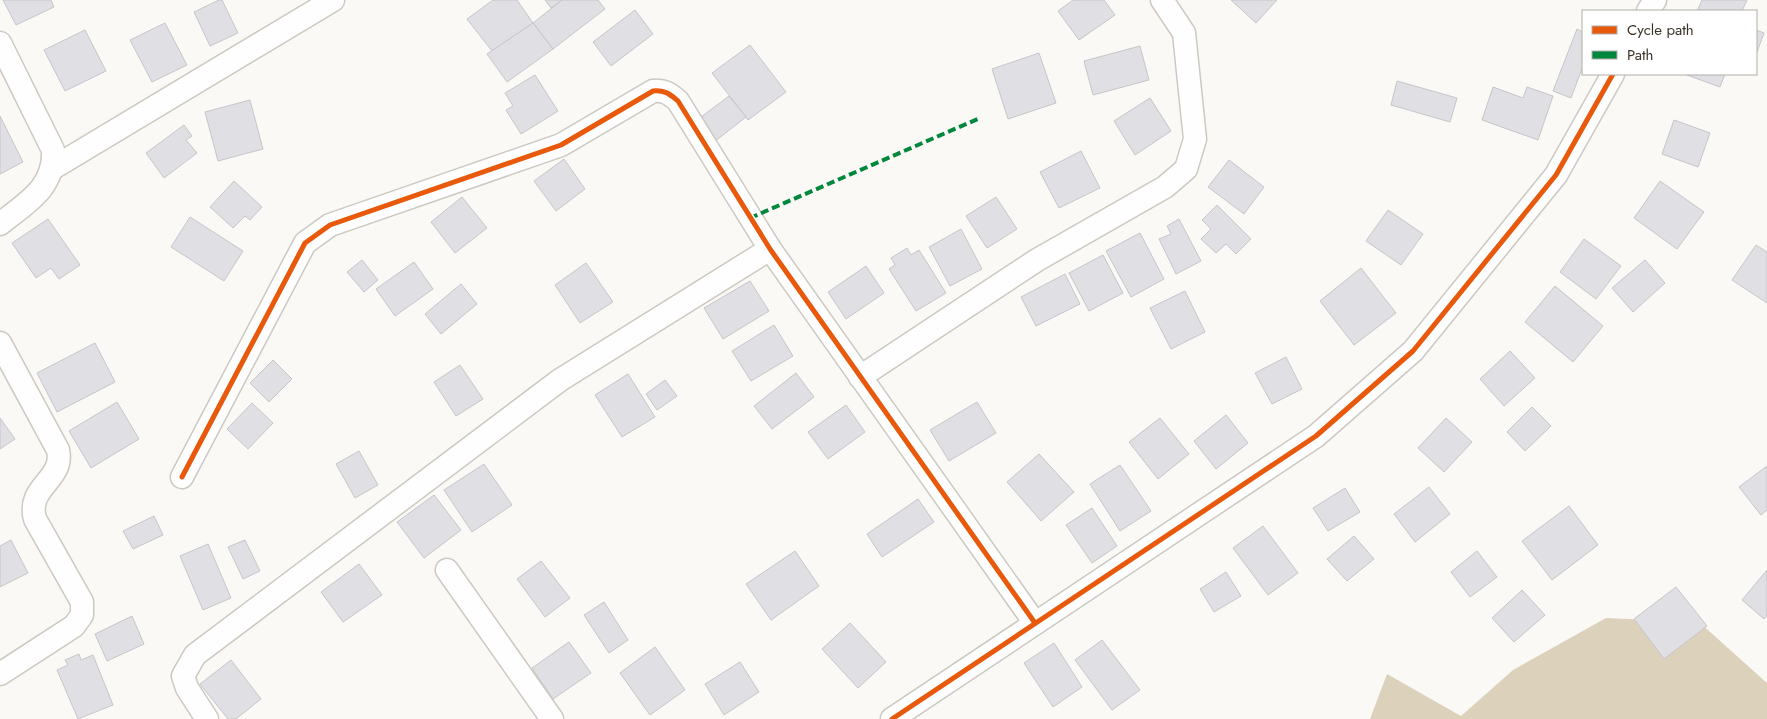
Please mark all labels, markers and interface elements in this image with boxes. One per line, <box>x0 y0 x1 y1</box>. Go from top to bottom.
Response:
legend <box>1582 10 1757 75</box>
text: Cycle path <box>1627 19 1694 41</box>
text: Path <box>1627 44 1653 66</box>

